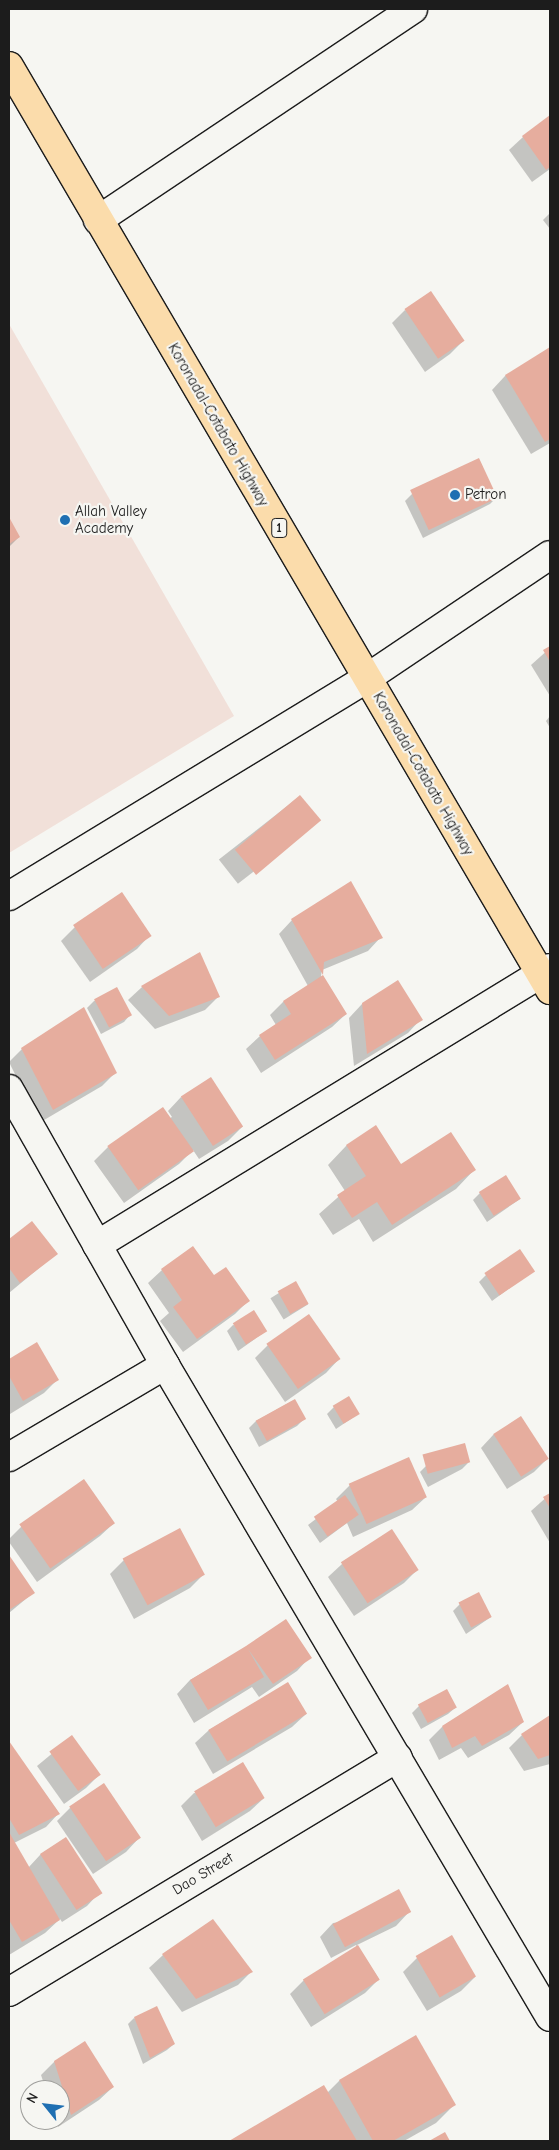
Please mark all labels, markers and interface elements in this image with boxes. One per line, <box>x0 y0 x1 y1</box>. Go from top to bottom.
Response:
street label: Koronadal-Cotabato Highway <box>164 340 272 510</box>
place label: Petron <box>465 486 507 504</box>
marker: Petron <box>449 489 461 501</box>
place label: Allah Valley Academy <box>75 502 147 537</box>
marker: Allah Valley Academy <box>59 514 71 526</box>
road number: 1 <box>270 516 288 540</box>
street label: Koronadal-Cotabato Highway <box>369 689 477 859</box>
street label: Dao Street <box>169 1849 237 1899</box>
north arrow <box>20 2080 70 2130</box>
text: N <box>23 2090 42 2106</box>

